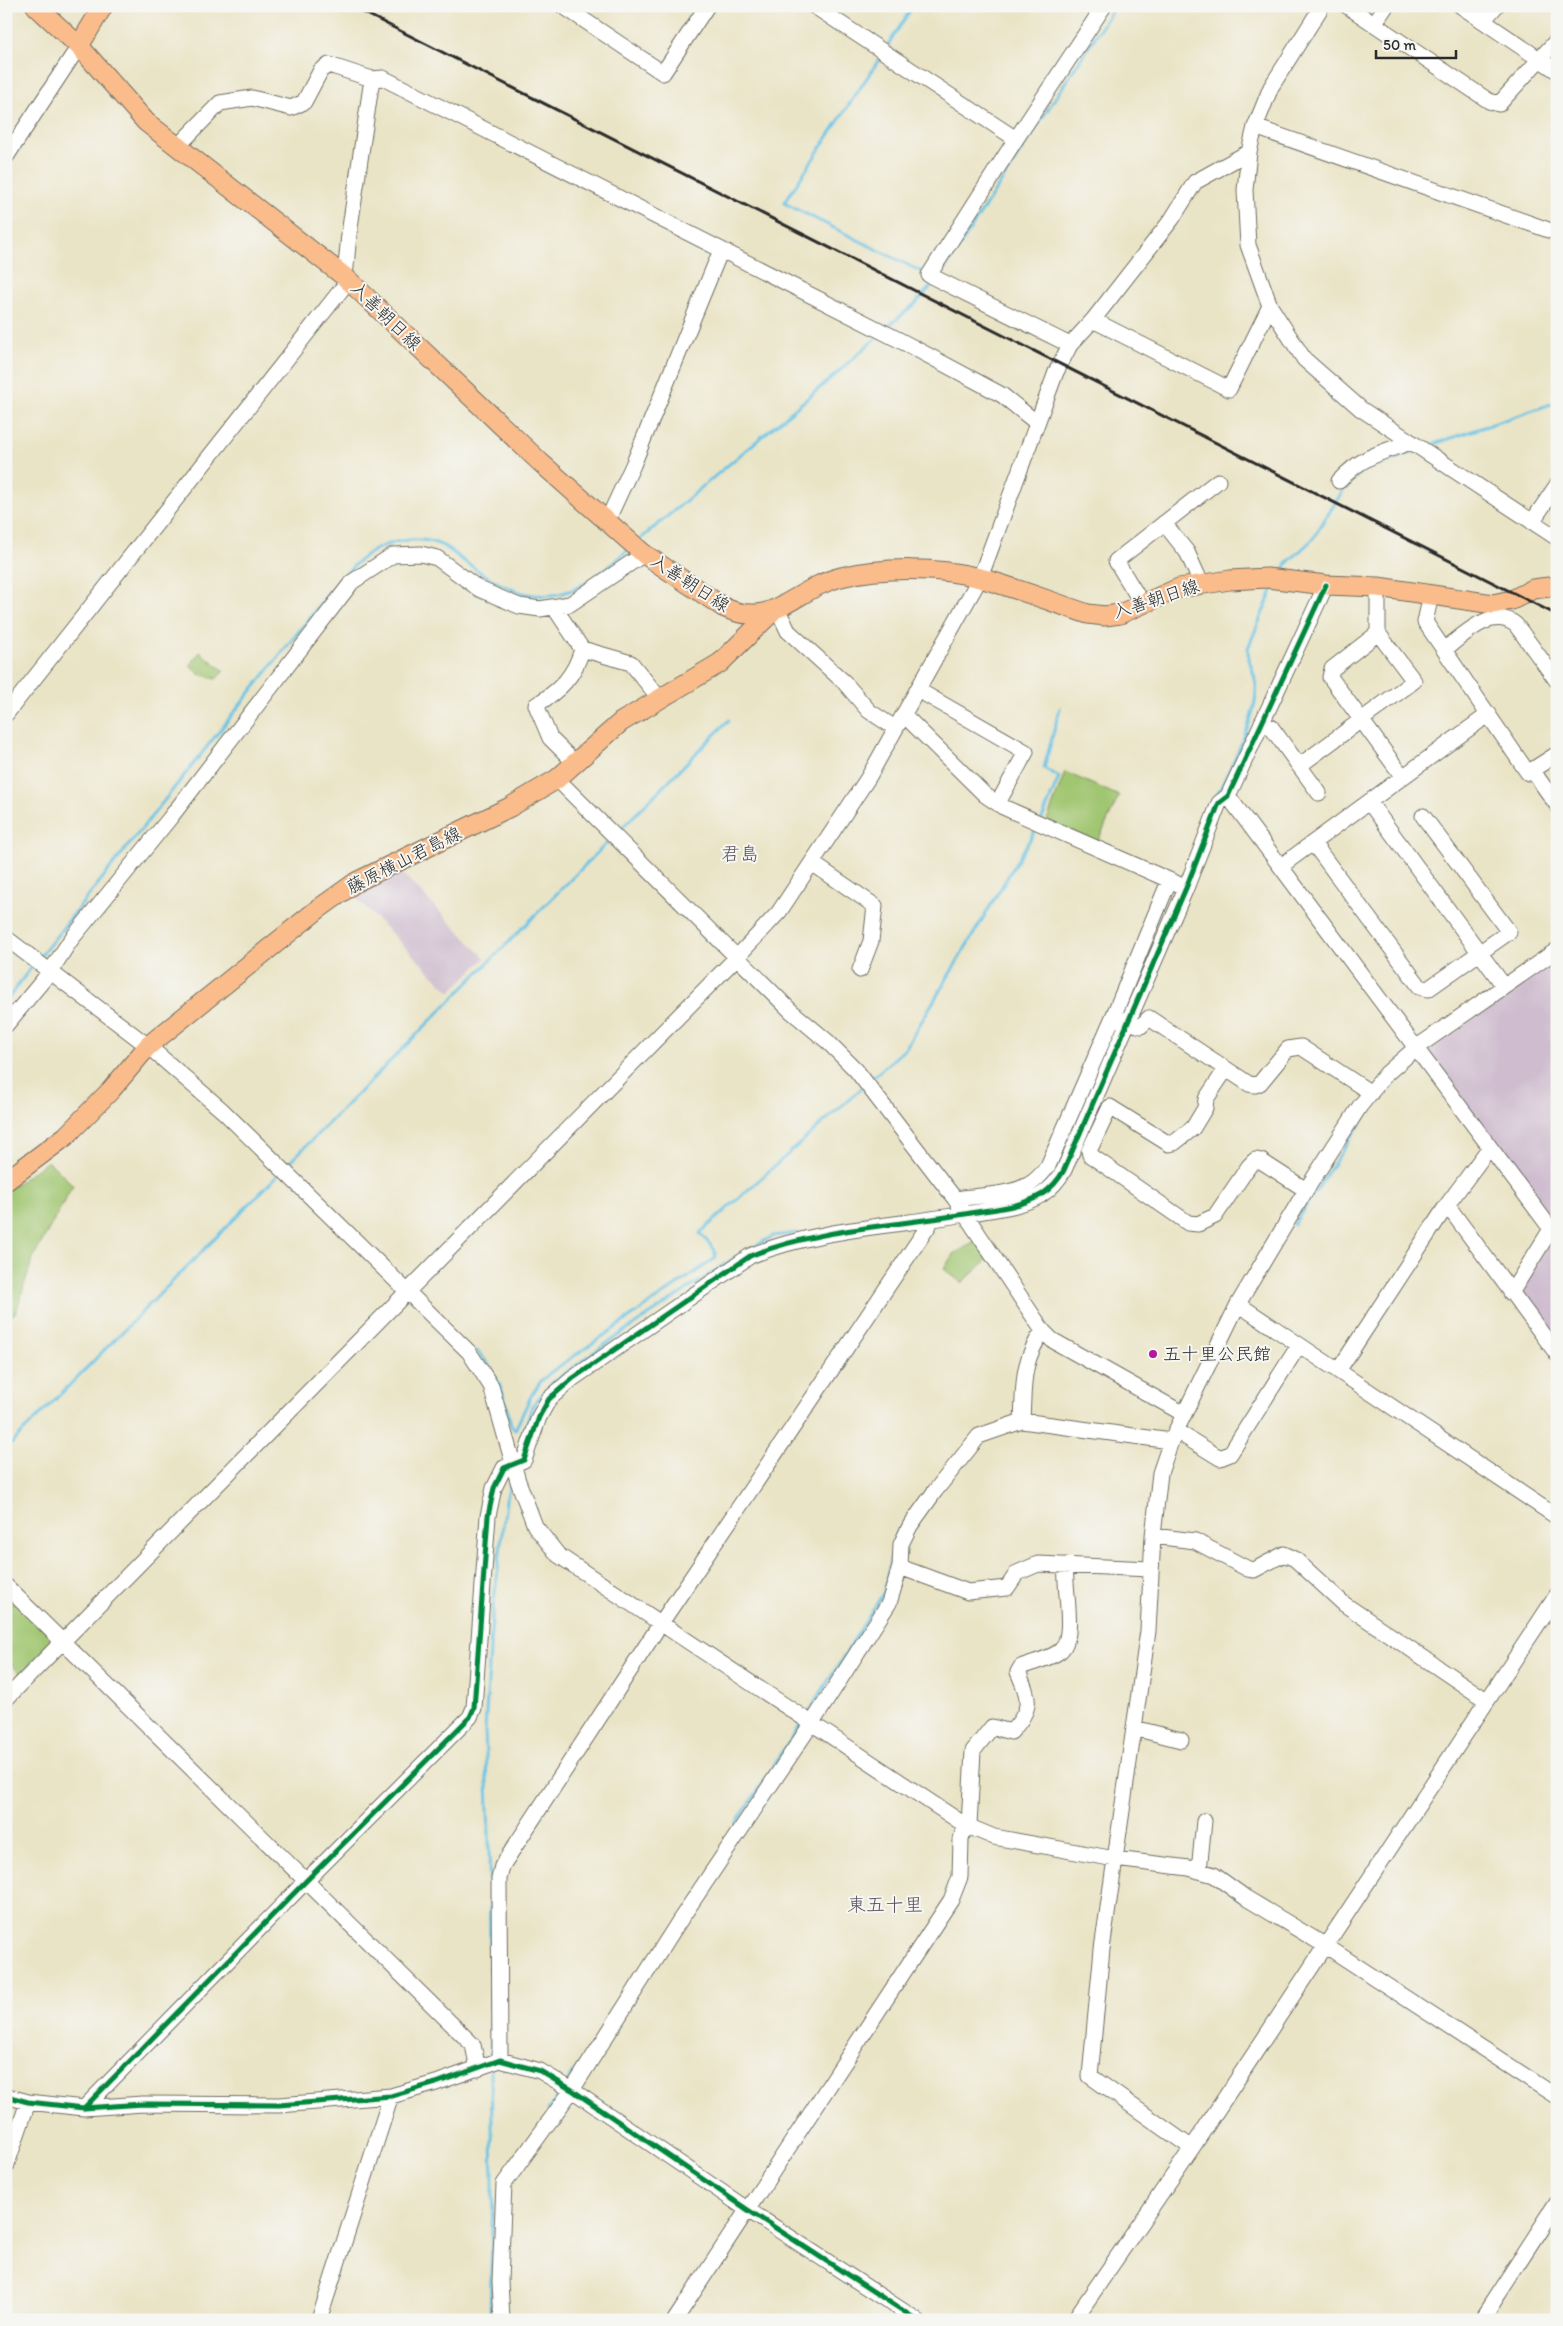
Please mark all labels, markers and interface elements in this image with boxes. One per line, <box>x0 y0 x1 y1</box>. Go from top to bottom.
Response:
scale bar <box>1376 28 1456 60</box>
text: 50 m <box>1383 36 1416 54</box>
street label: 入善朝日線 <box>346 277 426 355</box>
street label: 入善朝日線 <box>646 549 734 617</box>
street label: 入善朝日線 <box>1110 575 1202 623</box>
street label: 藤原横山君島線 <box>343 822 465 898</box>
district label: 君島 <box>721 842 759 865</box>
place label: 五十里公民館 <box>1163 1343 1271 1365</box>
marker: 五十里公民館 <box>1147 1348 1159 1360</box>
district label: 東五十里 <box>847 1893 923 1916</box>

